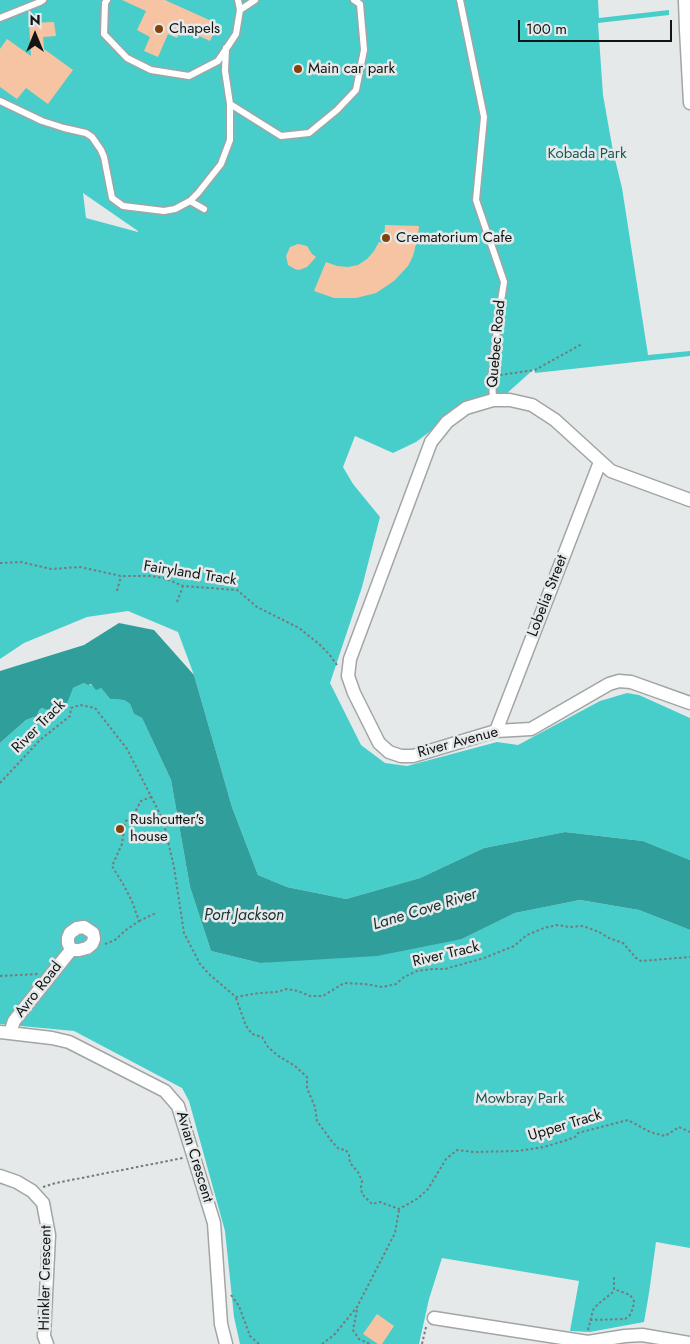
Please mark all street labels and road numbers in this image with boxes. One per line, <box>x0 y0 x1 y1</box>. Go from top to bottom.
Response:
street label: Quebec Road <box>484 300 510 388</box>
street label: Lobelia Street <box>524 553 572 639</box>
street label: Fairyland Track <box>142 558 238 590</box>
street label: River Track <box>9 697 69 757</box>
street label: River Avenue <box>416 724 500 762</box>
street label: River Track <box>411 939 481 971</box>
street label: Avro Road <box>12 959 66 1021</box>
street label: Upper Track <box>526 1106 604 1146</box>
street label: Avian Crescent <box>172 1109 216 1205</box>
street label: Hinkler Crescent <box>36 1225 56 1331</box>

